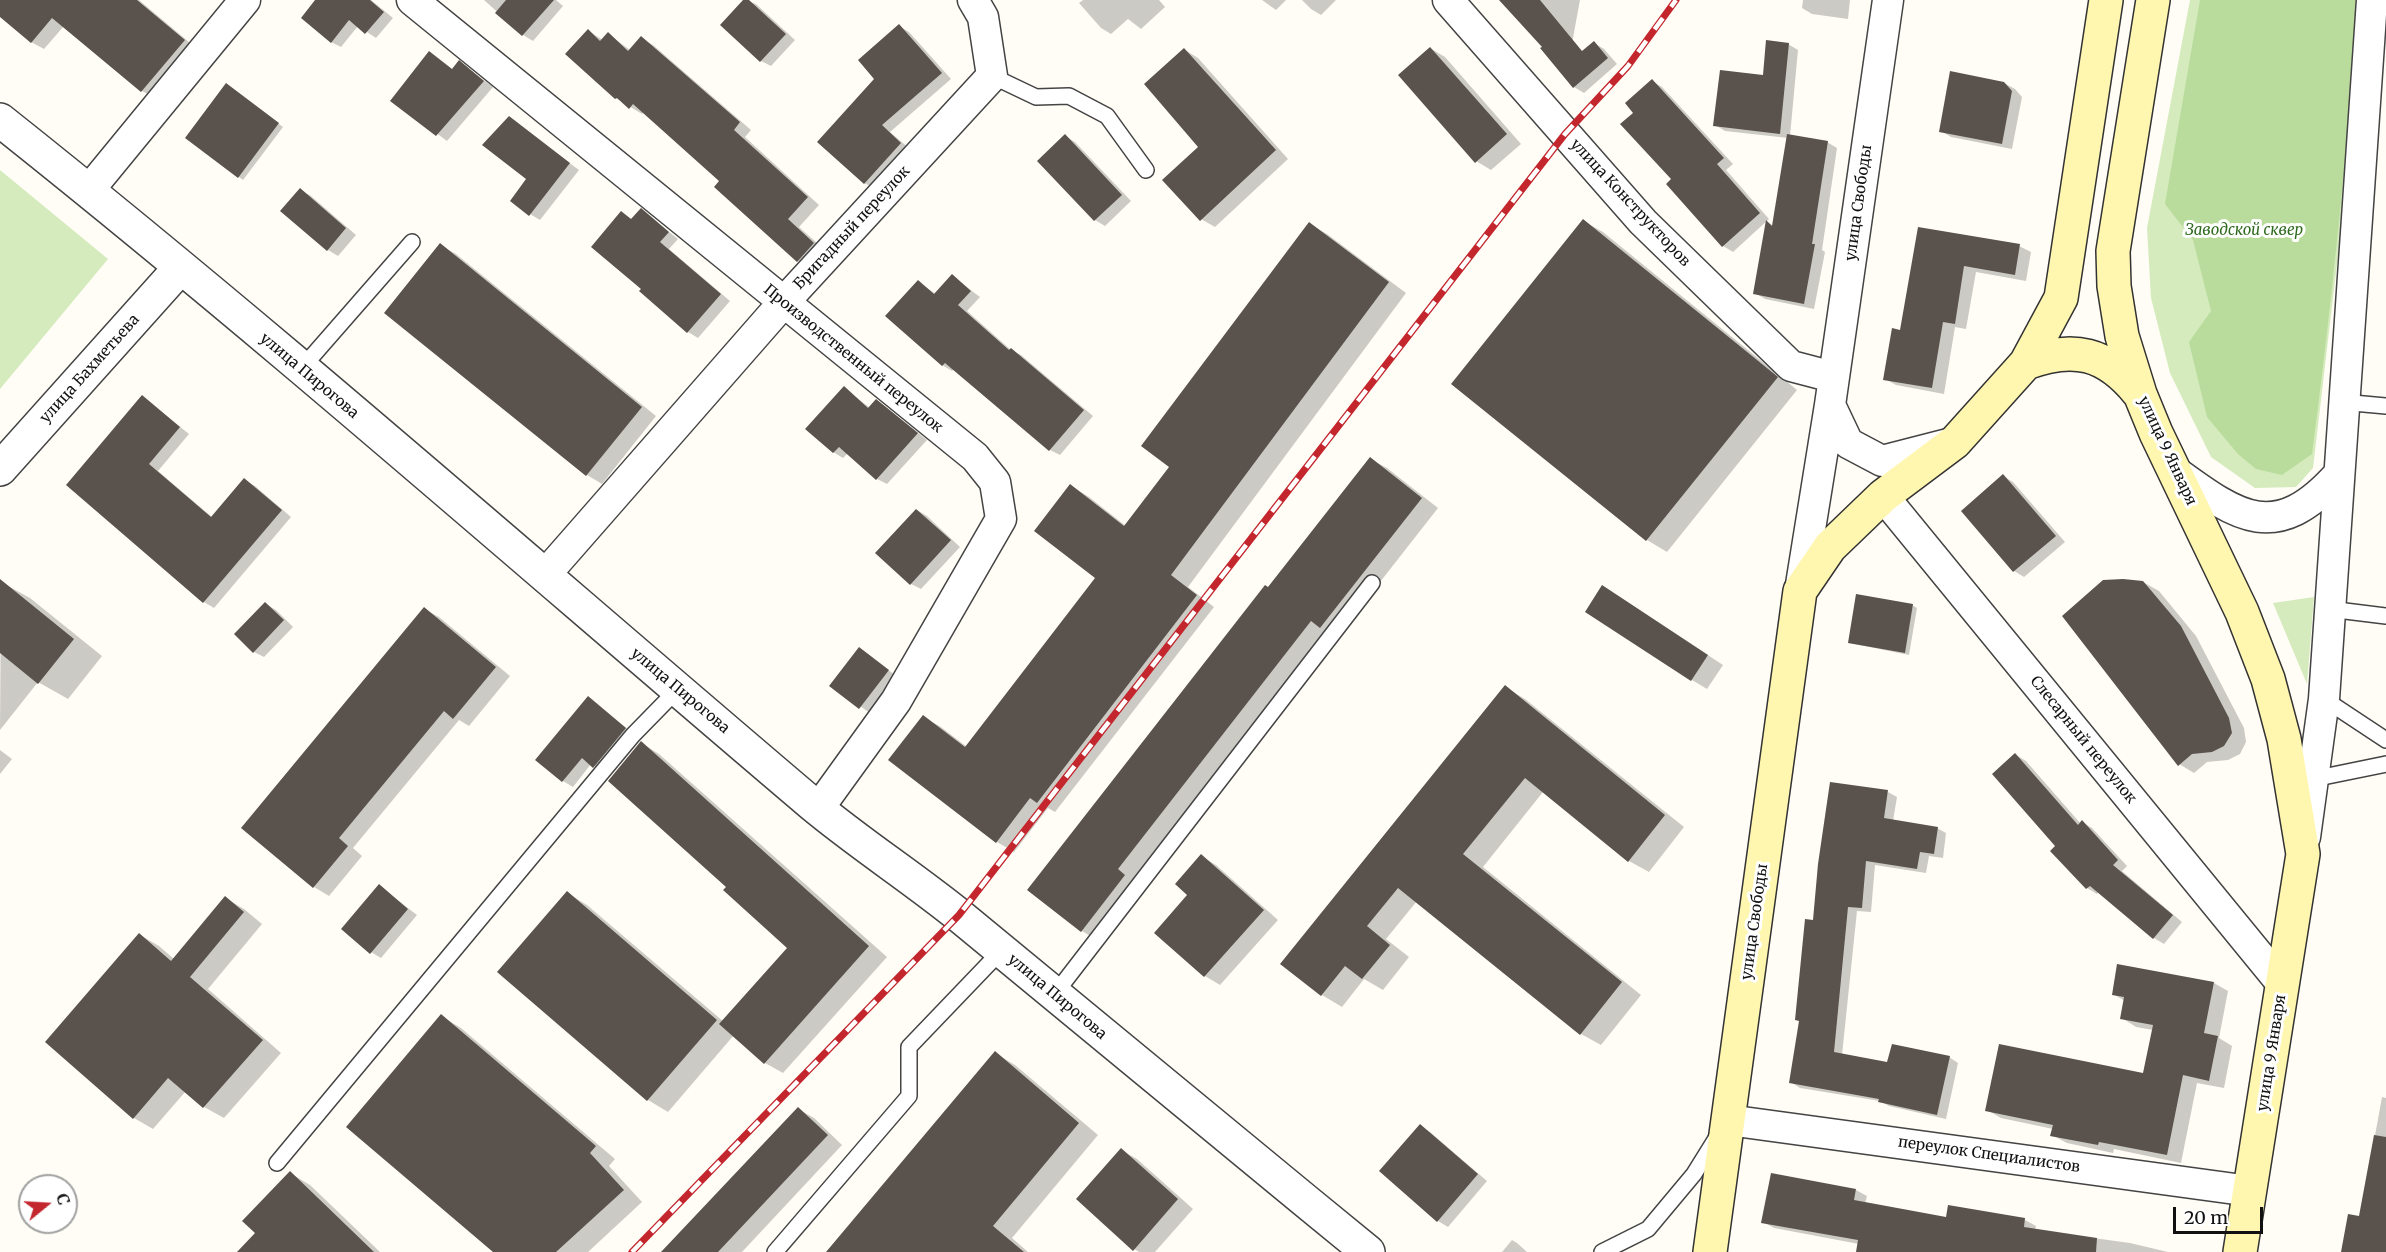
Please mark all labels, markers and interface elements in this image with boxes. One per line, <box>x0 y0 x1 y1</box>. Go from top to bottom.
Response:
street label: улица Конструкторов <box>1566 136 1694 270</box>
street label: улица Свободы <box>1842 144 1876 262</box>
street label: Бригадный переулок <box>790 163 914 293</box>
park label: Заводской сквер <box>2185 222 2303 240</box>
street label: Производственный переулок <box>760 281 946 437</box>
street label: улица Бахметьева <box>37 311 143 427</box>
street label: улица Пирогова <box>256 329 362 423</box>
street label: улица 9 Января <box>2134 394 2200 508</box>
street label: улица Пирогова <box>627 644 733 738</box>
street label: Слесарный переулок <box>2026 673 2140 807</box>
street label: улица Свободы <box>1738 863 1772 981</box>
street label: улица Пирогова <box>1004 950 1110 1044</box>
street label: улица 9 Января <box>2254 993 2290 1113</box>
street label: переулок Специалистов <box>1897 1133 2081 1177</box>
north arrow <box>18 1174 78 1234</box>
text: С <box>52 1191 74 1207</box>
scale bar <box>2176 1195 2266 1233</box>
text: 20 m <box>2184 1206 2228 1229</box>

